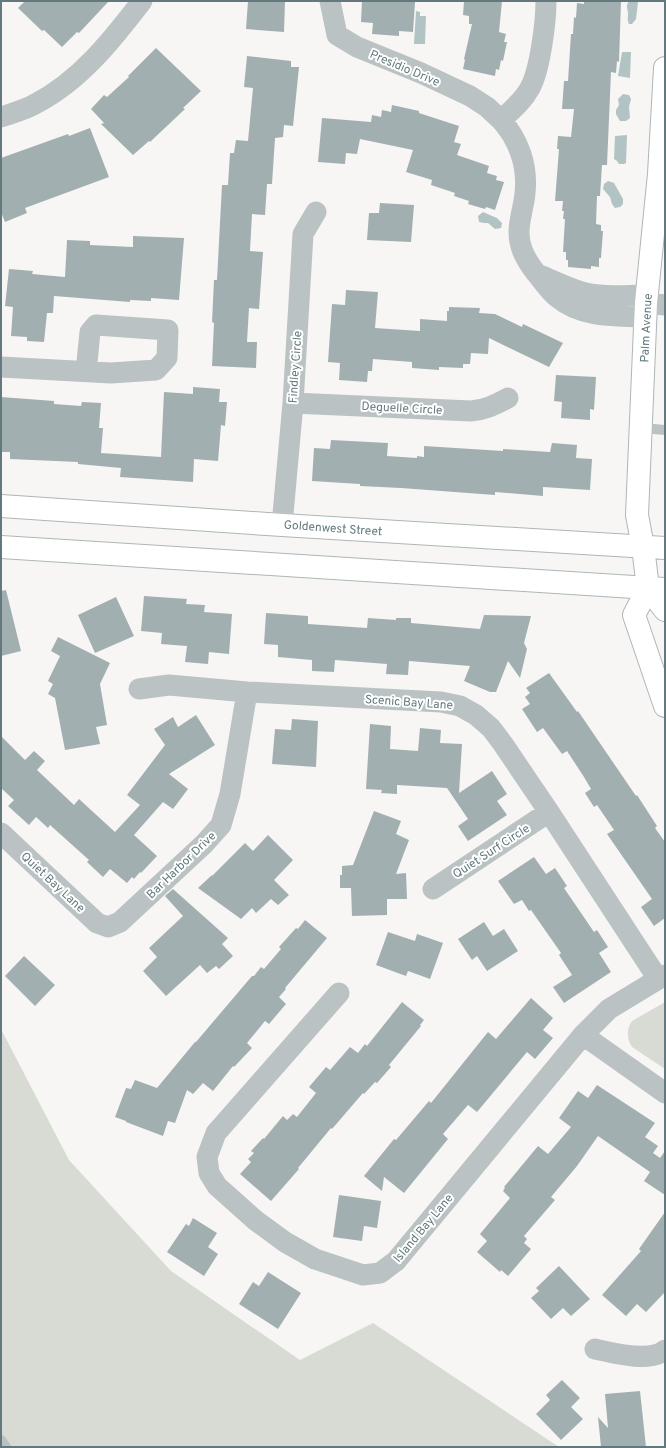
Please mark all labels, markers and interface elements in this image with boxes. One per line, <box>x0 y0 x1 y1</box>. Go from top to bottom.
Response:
street label: Presidio Drive <box>367 47 442 91</box>
street label: Palm Avenue <box>637 293 657 363</box>
street label: Findley Circle <box>285 330 307 404</box>
street label: Deguelle Circle <box>361 399 443 419</box>
street label: Goldenwest Street <box>283 518 383 540</box>
street label: Scenic Bay Lane <box>364 692 454 714</box>
street label: Quiet Surf Circle <box>450 821 533 883</box>
street label: Bar Harbor Drive <box>144 829 220 903</box>
street label: Quiet Bay Lane <box>17 849 88 917</box>
street label: Island Bay Lane <box>390 1191 457 1266</box>

